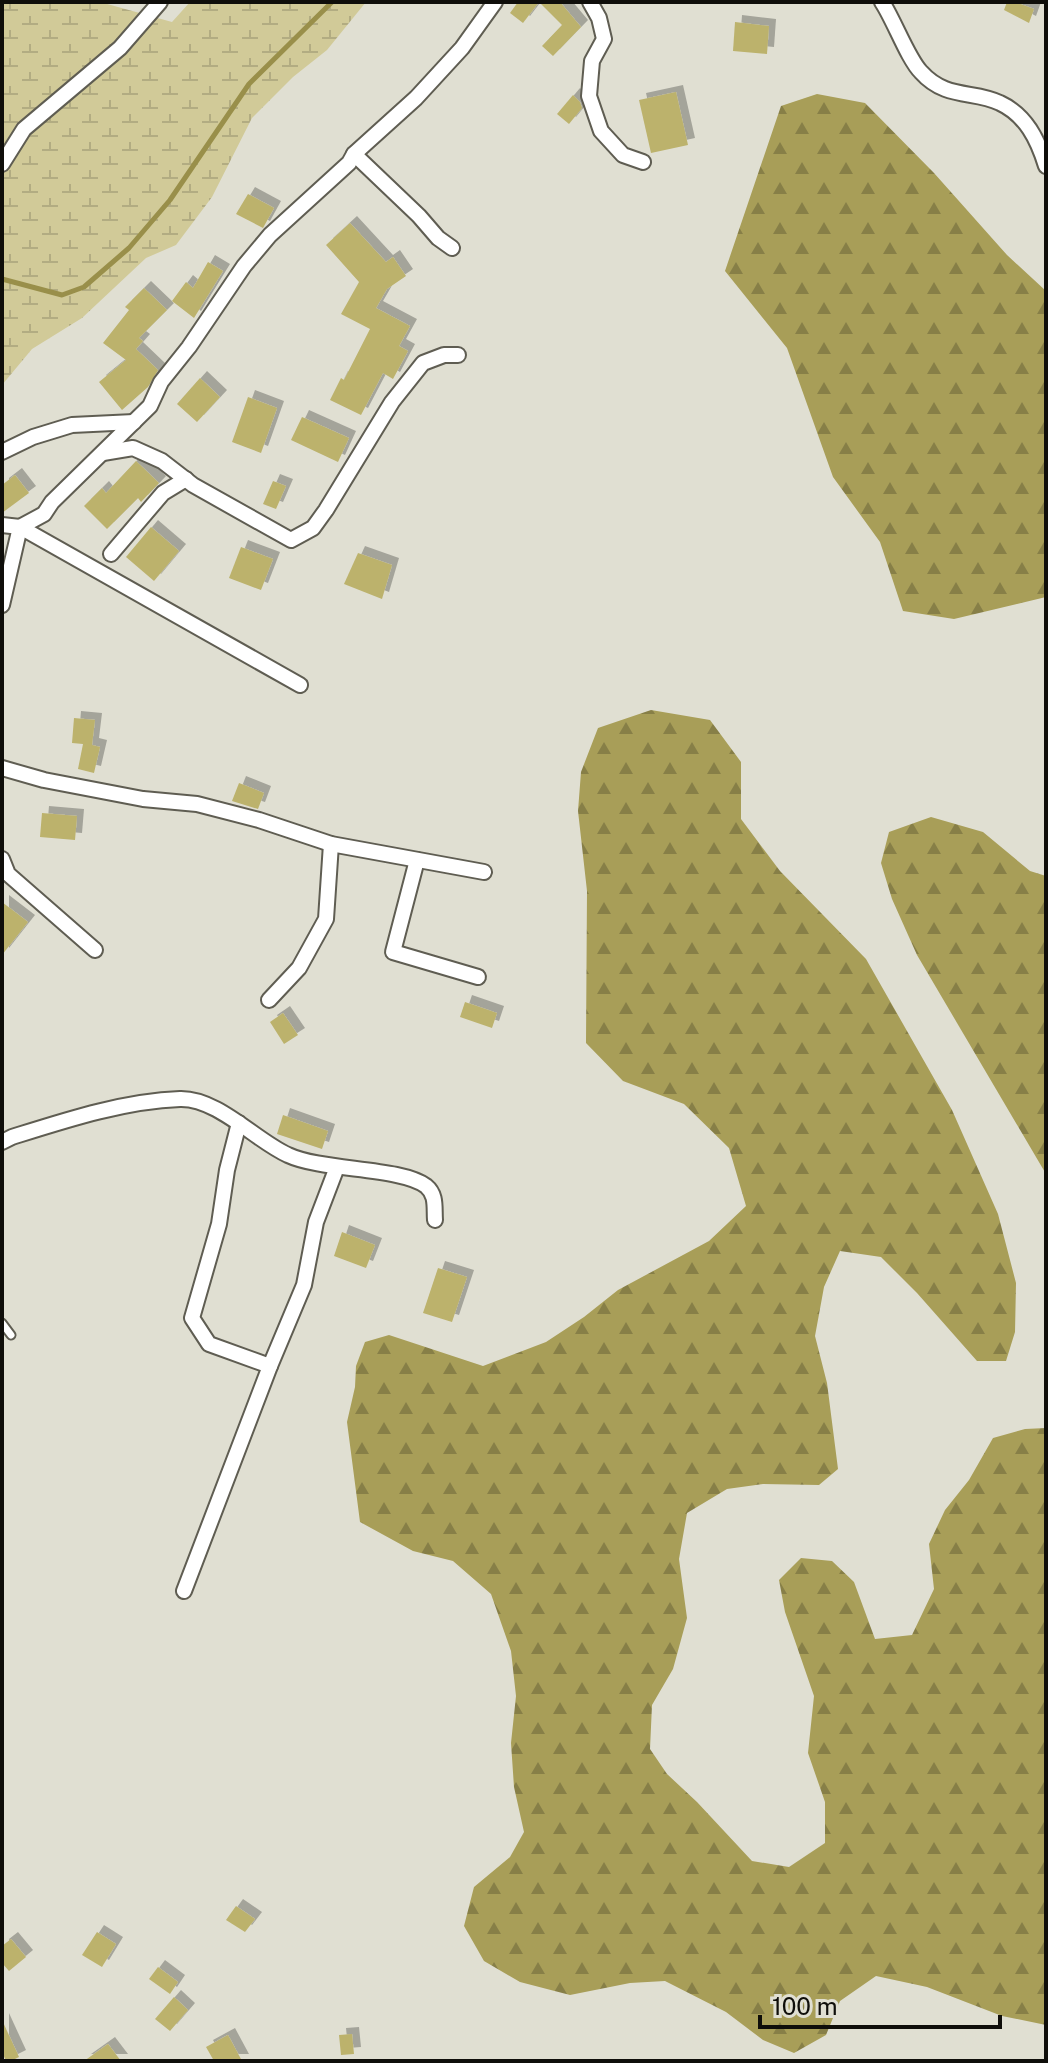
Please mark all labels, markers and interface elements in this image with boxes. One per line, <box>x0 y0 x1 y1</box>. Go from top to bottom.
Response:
scale bar <box>760 1979 1000 2029</box>
text: 100 m <box>772 1992 838 2020</box>

